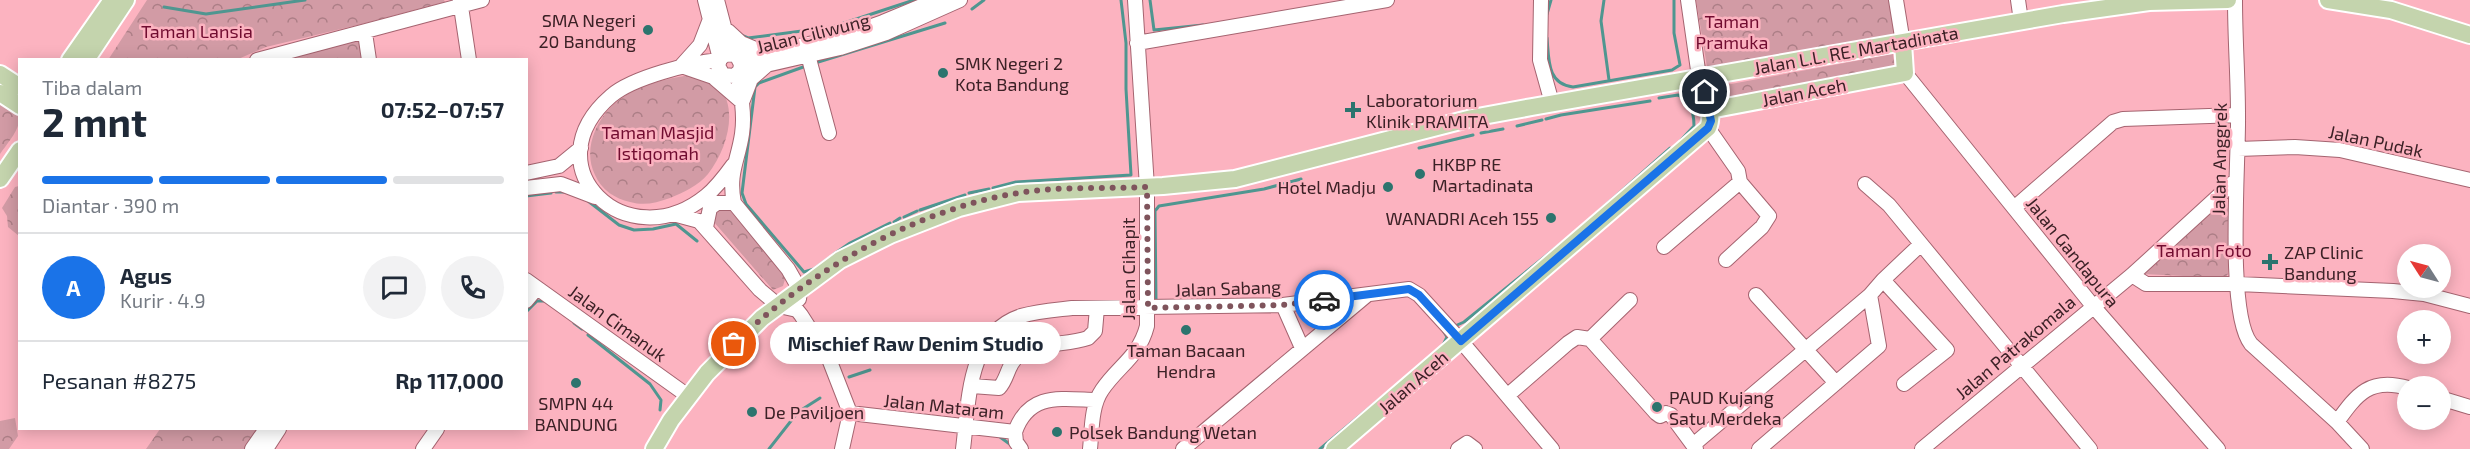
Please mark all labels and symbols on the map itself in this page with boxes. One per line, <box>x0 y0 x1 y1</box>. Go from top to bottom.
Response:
street label: Jalan Ciliwung <box>754 8 872 58</box>
place label: SMA Negeri 20 Bandung <box>538 9 636 52</box>
park label: Taman Pramuka <box>1696 10 1768 53</box>
park label: Taman Lansia <box>141 20 253 42</box>
street label: Jalan L.L. RE. Martadinata <box>1752 21 1960 79</box>
marker: SMA Negeri 20 Bandung <box>641 23 655 37</box>
place label: SMK Negeri 2 Kota Bandung <box>955 52 1069 95</box>
marker: SMK Negeri 2 Kota Bandung <box>936 66 950 80</box>
pin <box>1679 66 1730 117</box>
street label: Jalan Aceh <box>1760 73 1848 111</box>
place label: Laboratorium Klinik PRAMITA <box>1366 89 1489 132</box>
marker: Laboratorium Klinik PRAMITA <box>1344 101 1362 119</box>
street label: Jalan Anggrek <box>2207 102 2231 216</box>
street label: Jalan Pudak <box>2327 120 2425 162</box>
park label: Taman Masjid Istiqomah <box>602 121 714 164</box>
place label: HKBP RE Martadinata <box>1432 153 1533 196</box>
marker: HKBP RE Martadinata <box>1413 167 1427 181</box>
place label: Hotel Madju <box>1278 176 1376 198</box>
marker: Hotel Madju <box>1381 180 1395 194</box>
street label: Jalan Gandapura <box>2022 192 2124 312</box>
place label: WANADRI Aceh 155 <box>1385 207 1539 229</box>
marker: WANADRI Aceh 155 <box>1544 211 1558 225</box>
street label: Jalan Cihapit <box>1117 218 1139 320</box>
park label: Taman Foto <box>2156 239 2252 261</box>
place label: ZAP Clinic Bandung <box>2284 241 2364 284</box>
north arrow <box>2397 244 2451 298</box>
marker: ZAP Clinic Bandung <box>2261 253 2279 271</box>
courier <box>1294 270 1354 330</box>
street label: Jalan Sabang <box>1174 275 1282 301</box>
street label: Jalan Cimanuk <box>565 280 671 366</box>
street label: Jalan Patrakomala <box>1950 290 2080 404</box>
pin <box>708 318 759 369</box>
callout: Mischief Raw Denim Studio <box>770 323 1061 365</box>
marker: Taman Bacaan Hendra <box>1179 323 1193 337</box>
place label: Taman Bacaan Hendra <box>1127 339 1245 382</box>
street label: Jalan Aceh <box>1374 346 1452 418</box>
marker: SMPN 44 BANDUNG <box>569 376 583 390</box>
place label: PAUD Kujang Satu Merdeka <box>1669 386 1782 429</box>
street label: Jalan Mataram <box>883 389 1005 423</box>
place label: SMPN 44 BANDUNG <box>535 392 617 435</box>
marker: PAUD Kujang Satu Merdeka <box>1650 400 1664 414</box>
place label: De Paviljoen <box>764 401 864 423</box>
marker: De Paviljoen <box>745 405 759 419</box>
place label: Polsek Bandung Wetan <box>1069 421 1257 443</box>
marker: Polsek Bandung Wetan <box>1050 425 1064 439</box>

